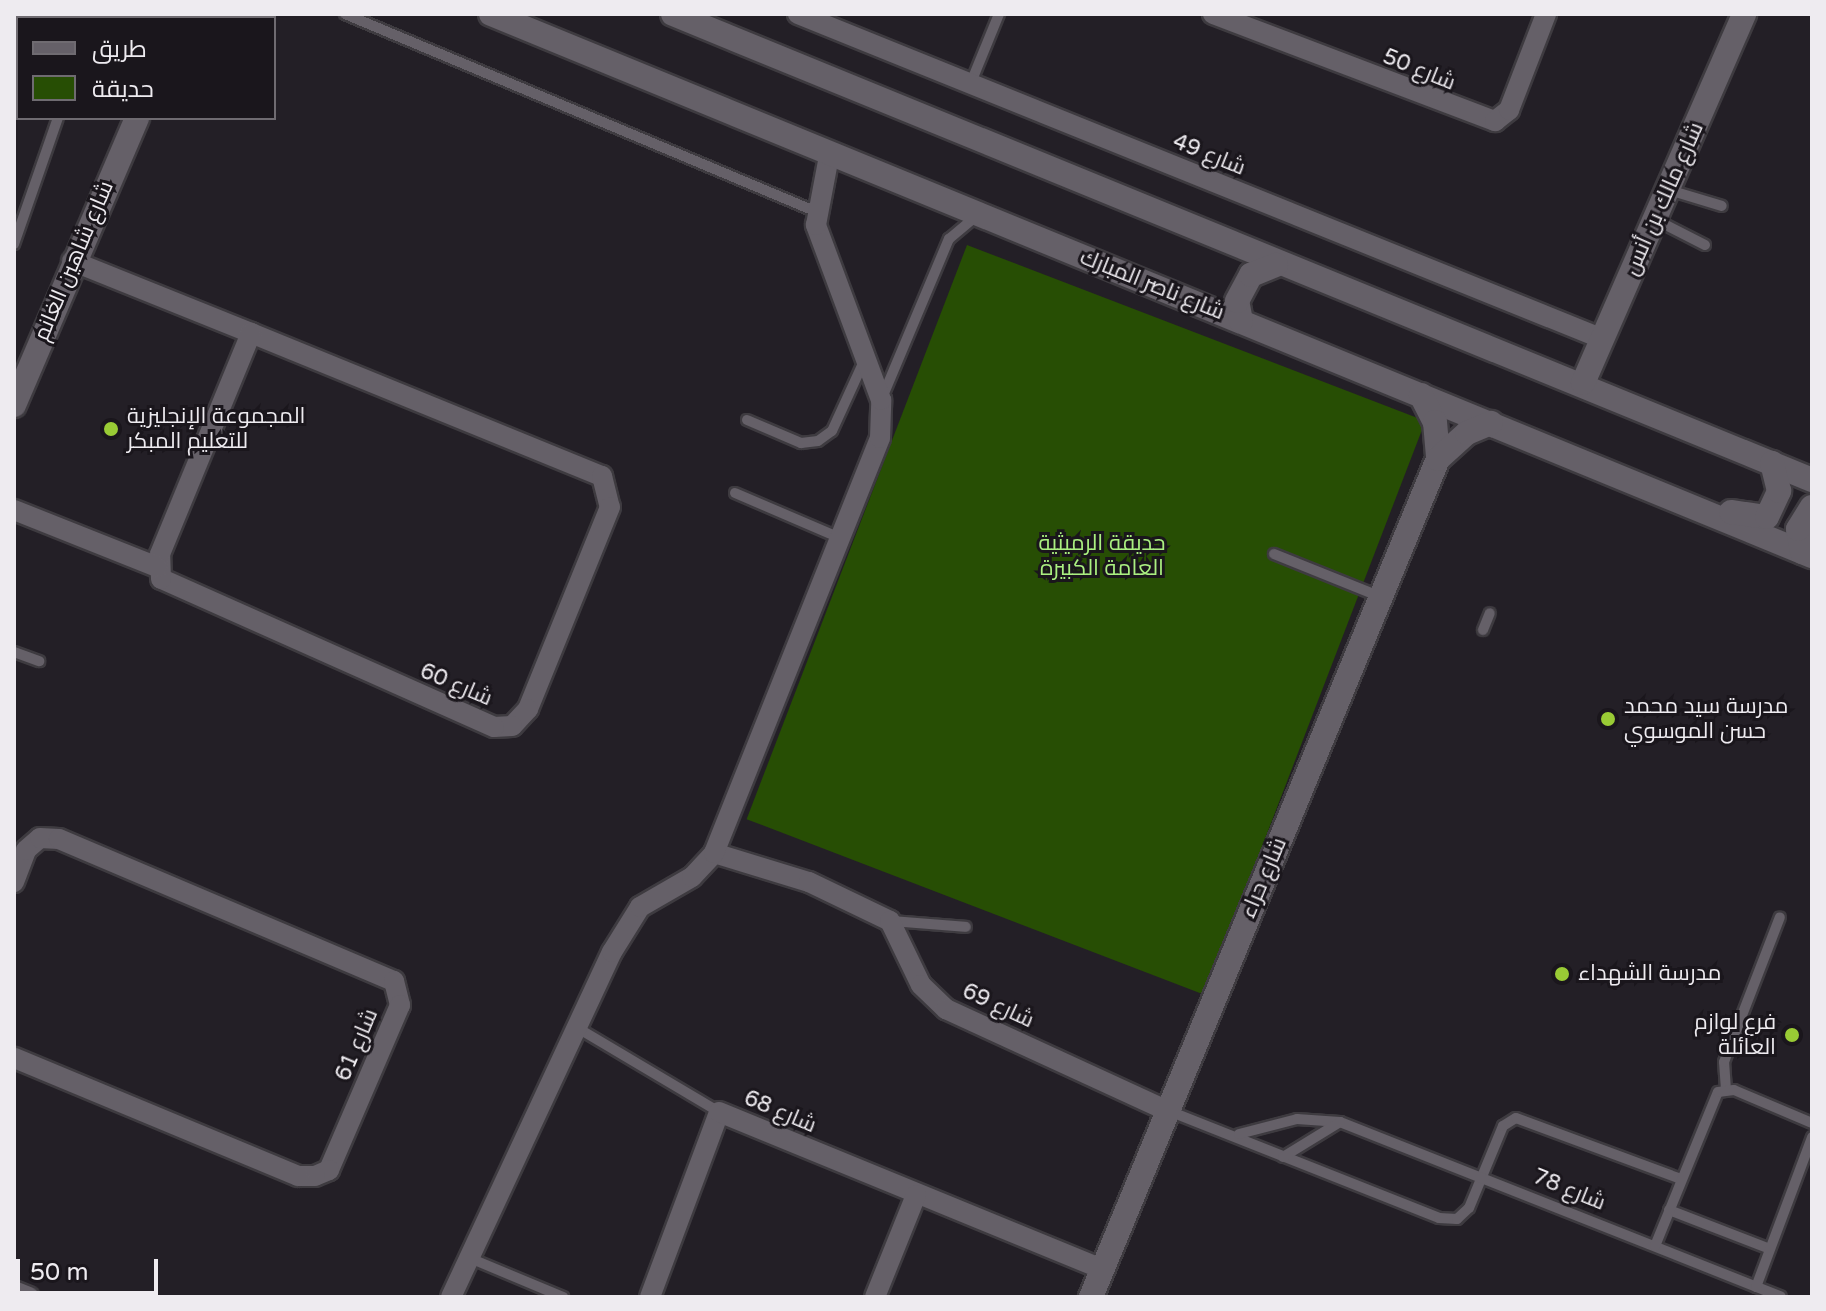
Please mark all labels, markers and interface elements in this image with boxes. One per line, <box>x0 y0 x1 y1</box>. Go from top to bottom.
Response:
legend <box>16 16 276 120</box>
text: طريق <box>92 35 147 64</box>
street label: شارع 50 <box>1379 44 1459 96</box>
text: حديقة <box>92 75 154 104</box>
street label: شارع مالك بن أنس <box>1618 118 1710 280</box>
street label: شارع 49 <box>1169 129 1249 181</box>
street label: شارع شاهين الغانم <box>28 177 120 345</box>
street label: شارع ناصر المبارك <box>1076 244 1228 326</box>
place label: المجموعة الإنجليزية للتعليم المبكر <box>127 403 306 454</box>
marker: المجموعة الإنجليزية للتعليم المبكر <box>102 420 120 438</box>
park label: حديقة الرميثية العامة الكبيرة <box>1038 530 1166 582</box>
street label: شارع 60 <box>416 658 496 712</box>
place label: مدرسة سيد محمد حسن الموسوي <box>1624 693 1788 744</box>
marker: مدرسة سيد محمد حسن الموسوي <box>1599 710 1617 728</box>
street label: شارع حراء <box>1235 834 1293 922</box>
place label: مدرسة الشهداء <box>1578 961 1721 987</box>
marker: مدرسة الشهداء <box>1553 965 1571 983</box>
street label: شارع 69 <box>958 978 1038 1034</box>
street label: شارع 61 <box>330 1005 384 1085</box>
place label: فرع لوازم العائلة <box>1694 1009 1776 1060</box>
marker: فرع لوازم العائلة <box>1783 1026 1801 1044</box>
street label: شارع 68 <box>740 1085 820 1139</box>
street label: شارع 78 <box>1529 1164 1609 1216</box>
scale bar <box>20 1243 162 1293</box>
text: 50 m <box>30 1258 88 1287</box>

